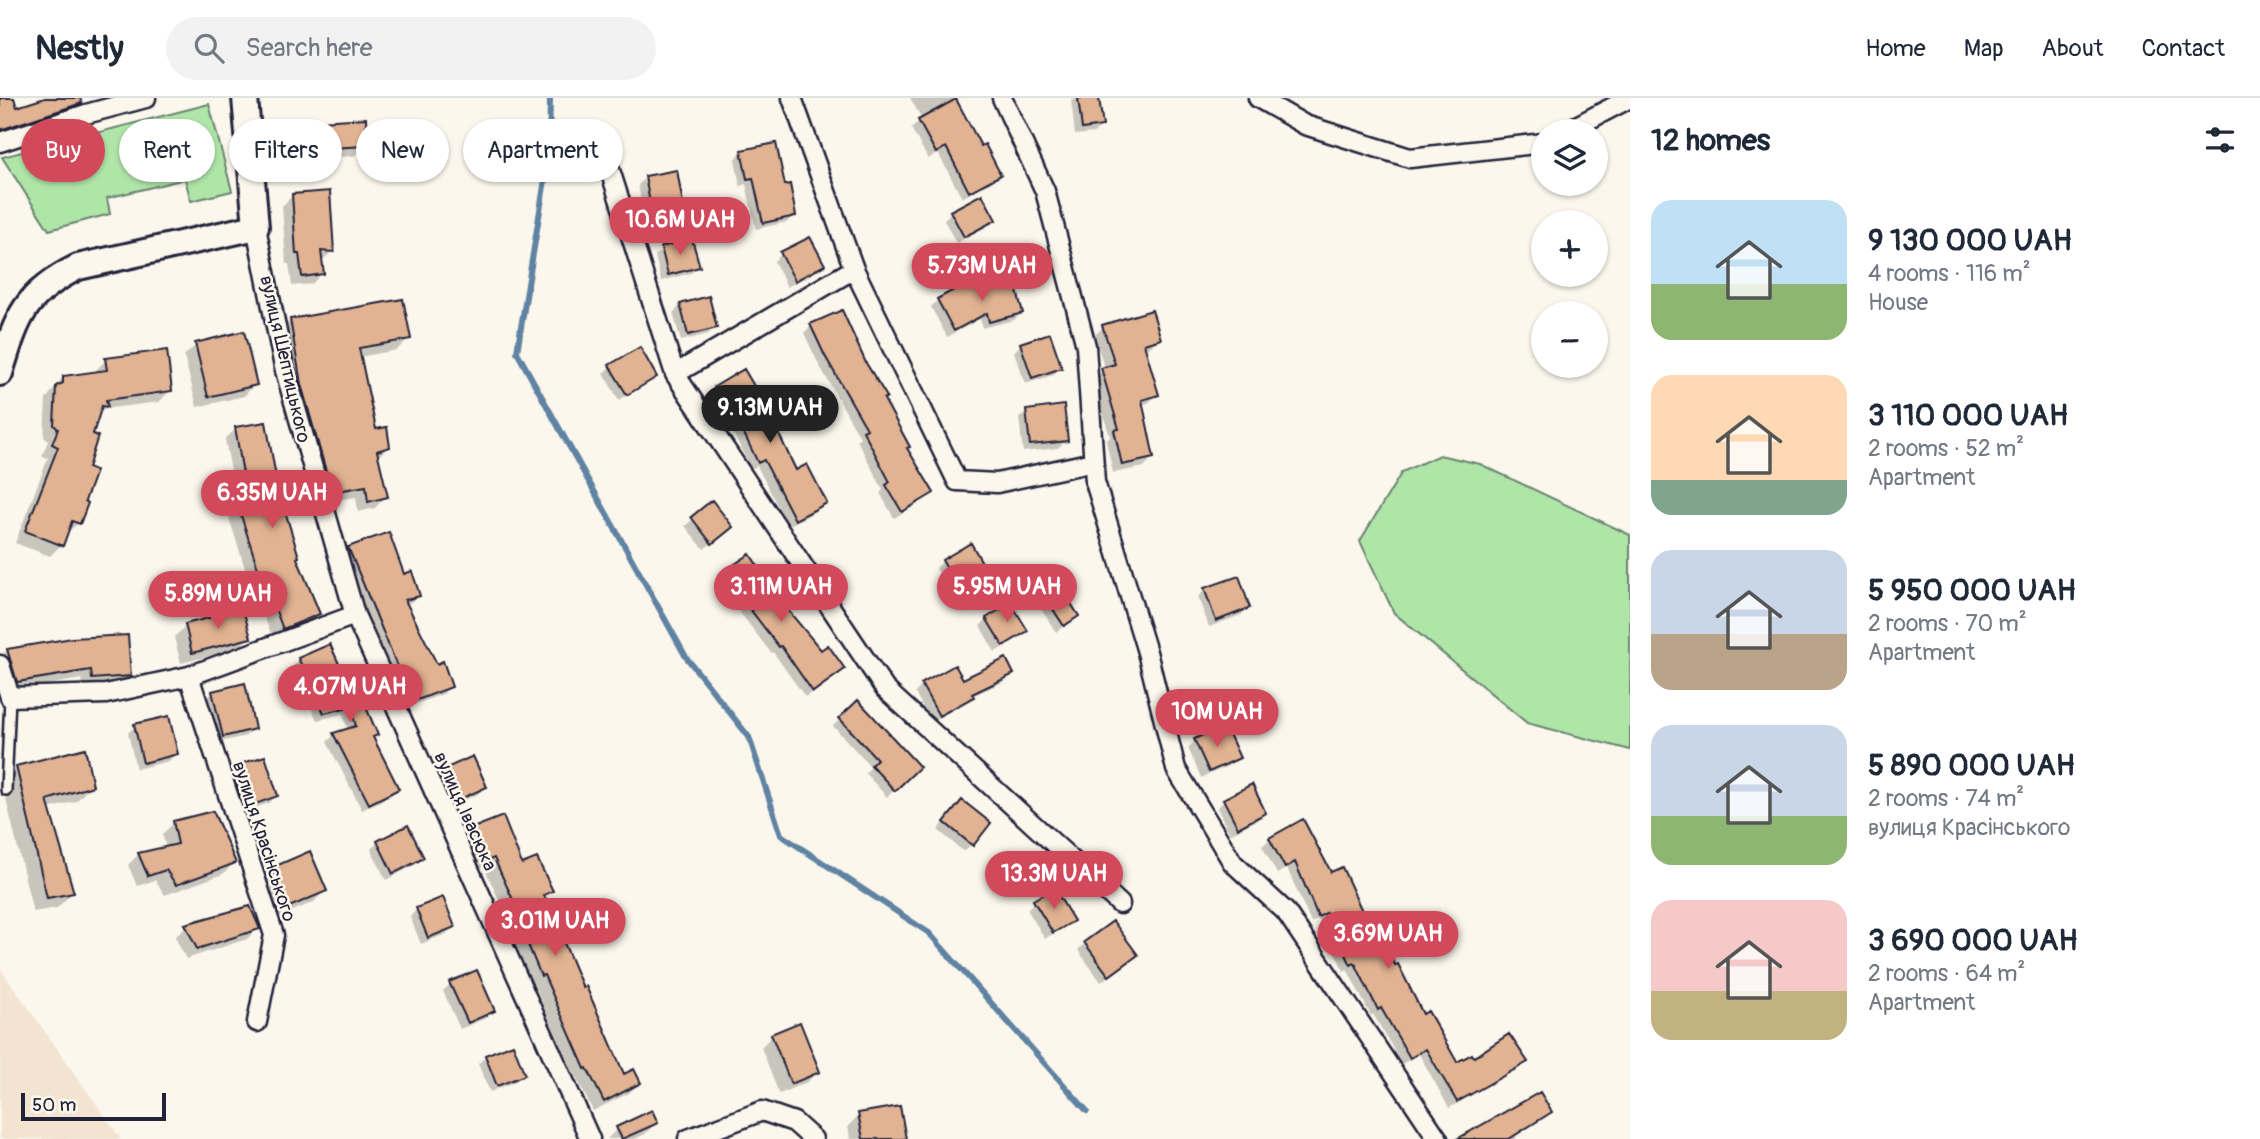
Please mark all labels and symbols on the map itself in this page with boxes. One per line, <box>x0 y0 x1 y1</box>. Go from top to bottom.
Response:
pin: 10.6M UAH <box>600 198 760 257</box>
pin: 5.73M UAH <box>902 244 1062 303</box>
street label: вулиця Шептицького <box>254 273 316 445</box>
pin: 9.13M UAH <box>690 386 850 445</box>
pin: 6.35M UAH <box>192 470 352 530</box>
pin: 3.11M UAH <box>701 564 861 624</box>
pin: 5.95M UAH <box>927 564 1087 624</box>
pin: 5.89M UAH <box>138 572 298 631</box>
pin: 4.07M UAH <box>270 664 430 724</box>
pin: 10M UAH <box>1152 690 1282 749</box>
street label: вулиця Івасюка <box>428 748 502 875</box>
street label: вулиця Красінського <box>227 758 301 925</box>
pin: 13.3M UAH <box>974 852 1134 911</box>
pin: 3.01M UAH <box>475 898 635 958</box>
pin: 3.69M UAH <box>1308 912 1468 971</box>
scale bar <box>21 1090 166 1122</box>

